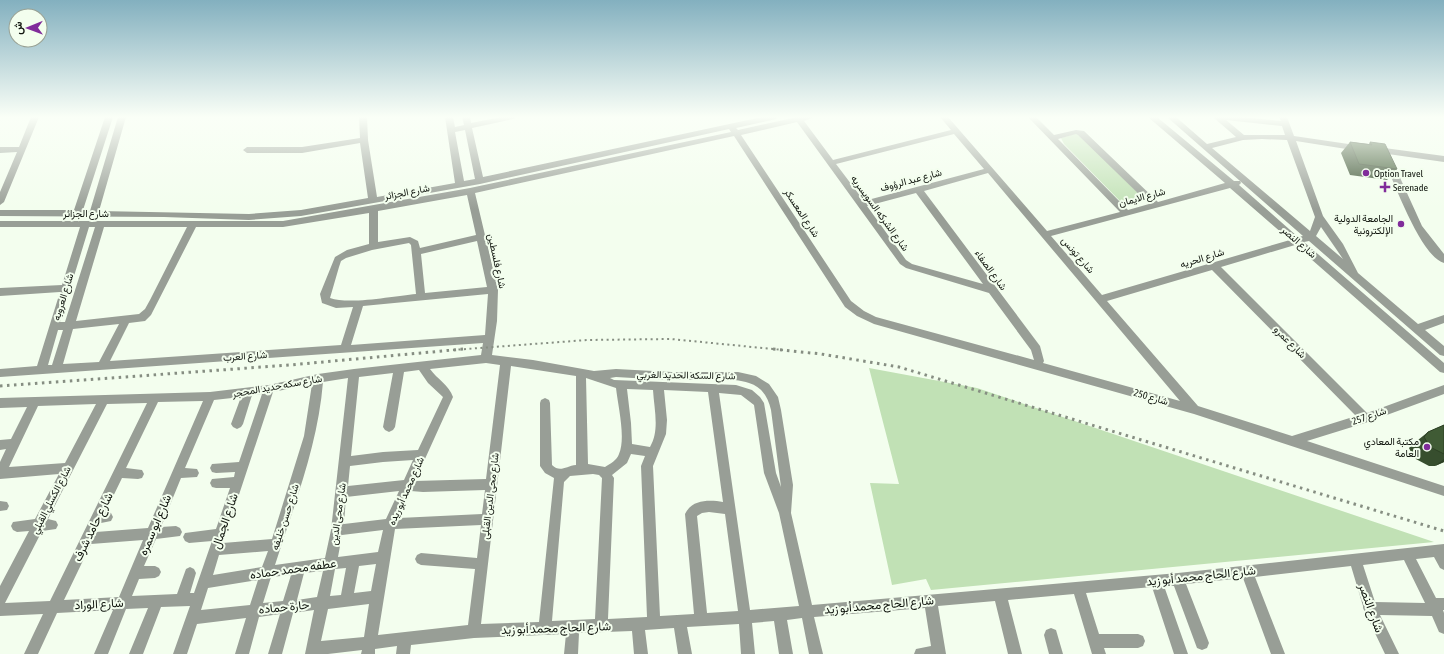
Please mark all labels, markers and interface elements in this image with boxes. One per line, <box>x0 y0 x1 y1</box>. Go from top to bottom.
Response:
north arrow <box>8 8 48 48</box>
text: ش <box>12 21 25 35</box>
street label: شارع عبد الرؤوف <box>879 166 943 194</box>
marker: Option Travel <box>1361 168 1371 178</box>
place label: Option Travel <box>1374 168 1423 179</box>
street label: شارع الشركه السويسريه <box>848 173 911 254</box>
street label: شارع الجزائر <box>382 182 431 203</box>
marker: Serenade <box>1380 182 1390 192</box>
place label: Serenade <box>1393 182 1428 193</box>
street label: شارع الايمان <box>1118 185 1167 209</box>
street label: شارع المعسكر <box>781 186 822 240</box>
street label: شارع الجزائر <box>62 208 109 220</box>
place label: الجامعة الدولية الإلكترونية <box>1334 213 1393 237</box>
marker: الجامعة الدولية الإلكترونية <box>1396 219 1406 229</box>
street label: شارع النصر <box>1278 223 1319 261</box>
street label: شارع فلسطين <box>485 233 508 290</box>
street label: شارع تونس <box>1059 235 1097 276</box>
street label: شارع الحريه <box>1179 246 1226 271</box>
street label: شارع الصفاء <box>972 248 1009 293</box>
street label: شارع العروبه <box>51 272 76 322</box>
street label: شارع عمرو <box>1271 324 1308 361</box>
street label: شارع العرب <box>223 349 268 364</box>
street label: شارع السكه الحديد الغربي <box>636 369 736 384</box>
street label: شارع سكه حديد المحجر <box>230 373 323 401</box>
street label: شارع 250 <box>1132 387 1170 408</box>
street label: شارع 257 <box>1350 405 1388 428</box>
place label: مكتبة المعادي العامة <box>1364 436 1419 459</box>
marker: مكتبة المعادي العامة <box>1422 442 1432 452</box>
street label: شارع محى الدين القبلى <box>479 452 502 540</box>
street label: شارع محمد أبو ريده <box>386 455 427 527</box>
street label: شارع الكسلي القبلي <box>29 464 76 537</box>
street label: شارع حسن خليفه <box>269 482 302 552</box>
street label: شارع محى الدين <box>328 482 349 546</box>
street label: شارع حامد شرف <box>70 490 118 565</box>
street label: شارع الجمال <box>209 491 243 551</box>
street label: شارع ابو سمره <box>136 492 176 558</box>
street label: عطفه محمد حماده <box>249 556 337 582</box>
street label: شارع الحاج محمد أبو زيد <box>1146 563 1257 591</box>
street label: شارع النصر <box>1353 581 1386 635</box>
street label: شارع الحاج محمد أبو زيد <box>824 593 935 619</box>
street label: شارع الوراد <box>74 596 124 614</box>
street label: حارة حماده <box>258 597 310 618</box>
street label: شارع الحاج محمد أبو زيد <box>501 619 611 639</box>

